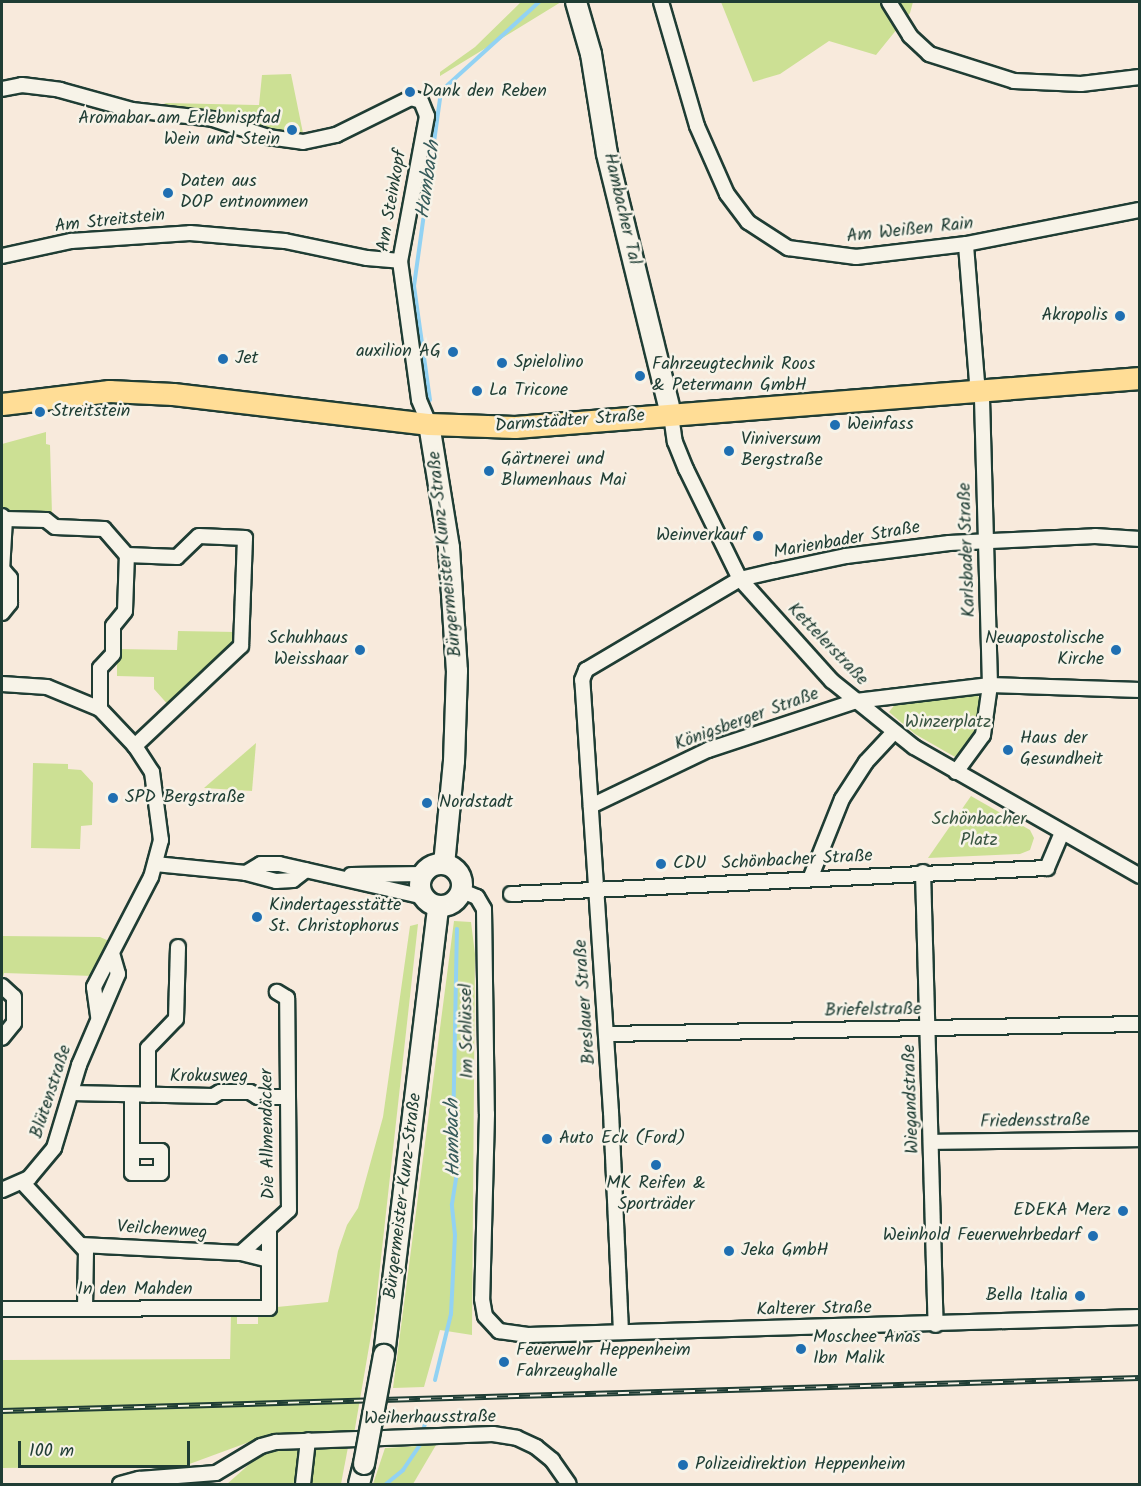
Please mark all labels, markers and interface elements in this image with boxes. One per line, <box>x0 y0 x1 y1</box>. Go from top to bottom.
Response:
place label: Dank den Reben <box>422 81 547 103</box>
marker: Dank den Reben <box>403 85 417 99</box>
place label: Aromabar am Erlebnispfad Wein und Stein <box>78 109 280 152</box>
marker: Aromabar am Erlebnispfad Wein und Stein <box>285 123 299 137</box>
water label: Hambach <box>412 140 446 220</box>
street label: Am Steinkopf <box>373 148 413 254</box>
street label: Hambacher Tal <box>598 151 644 267</box>
place label: Daten aus DOP entnommen <box>180 172 308 214</box>
marker: Daten aus DOP entnommen <box>161 186 175 200</box>
street label: Am Streitstein <box>54 205 166 239</box>
street label: Am Weißen Rain <box>846 214 974 248</box>
place label: Akropolis <box>1041 305 1108 327</box>
marker: Akropolis <box>1113 309 1127 323</box>
place label: auxilion AG <box>356 341 441 363</box>
marker: auxilion AG <box>446 345 460 359</box>
place label: Jet <box>235 348 258 370</box>
marker: Jet <box>216 352 230 366</box>
place label: Spielolino <box>514 352 584 374</box>
place label: Fahrzeugtechnik Roos & Petermann GmbH <box>652 355 815 398</box>
marker: Spielolino <box>495 356 509 370</box>
marker: Fahrzeugtechnik Roos & Petermann GmbH <box>633 369 647 383</box>
place label: La Tricone <box>489 380 568 402</box>
marker: La Tricone <box>470 384 484 398</box>
place label: Streitstein <box>52 401 130 423</box>
marker: Streitstein <box>33 405 47 419</box>
street label: Darmstädter Straße <box>494 406 646 438</box>
place label: Weinfass <box>847 414 914 436</box>
marker: Weinfass <box>828 418 842 432</box>
place label: Viniversum Bergstraße <box>741 430 823 472</box>
marker: Viniversum Bergstraße <box>722 444 736 458</box>
street label: Bürgermeister-Kunz-Straße <box>424 450 468 658</box>
place label: Gärtnerei und Blumenhaus Mai <box>501 450 626 492</box>
marker: Gärtnerei und Blumenhaus Mai <box>482 464 496 478</box>
street label: Karlsbader Straße <box>955 482 981 618</box>
street label: Marienbader Straße <box>772 517 922 565</box>
place label: Weinverkauf <box>656 525 746 547</box>
marker: Weinverkauf <box>751 529 765 543</box>
street label: Kettelerstraße <box>782 599 872 691</box>
place label: Schuhhaus Weisshaar <box>268 629 348 672</box>
place label: Neuapostolische Kirche <box>985 629 1104 672</box>
marker: Schuhhaus Weisshaar <box>353 643 367 657</box>
marker: Neuapostolische Kirche <box>1109 643 1123 657</box>
street label: Königsberger Straße <box>672 684 822 756</box>
park label: Winzerplatz <box>905 712 991 734</box>
place label: Haus der Gesundheit <box>1020 729 1103 771</box>
marker: Haus der Gesundheit <box>1001 743 1015 757</box>
place label: SPD Bergstraße <box>125 787 245 809</box>
marker: SPD Bergstraße <box>106 791 120 805</box>
place label: Nordstadt <box>439 792 513 814</box>
marker: Nordstadt <box>420 796 434 810</box>
park label: Schönbacher Platz <box>932 810 1026 852</box>
street label: Schönbacher Straße <box>721 846 873 876</box>
place label: CDU <box>673 853 706 875</box>
marker: CDU <box>654 857 668 871</box>
place label: Kindertagesstätte St. Christophorus <box>269 896 401 938</box>
marker: Kindertagesstätte St. Christophorus <box>250 910 264 924</box>
street label: Breslauer Straße <box>571 939 601 1065</box>
street label: Im Schlüssel <box>456 983 480 1079</box>
street label: Briefelstraße <box>824 999 922 1023</box>
street label: Blütenstraße <box>27 1043 77 1141</box>
street label: Wiegandstraße <box>899 1044 925 1154</box>
street label: Krokusweg <box>170 1066 248 1088</box>
street label: Die Allmendäcker <box>257 1068 281 1200</box>
street label: Bürgermeister-Kunz-Straße <box>381 1092 427 1300</box>
water label: Hambach <box>441 1099 467 1177</box>
street label: Friedensstraße <box>980 1110 1090 1134</box>
place label: Auto Eck (Ford) <box>559 1128 685 1150</box>
marker: Auto Eck (Ford) <box>540 1132 554 1146</box>
marker: MK Reifen & Sporträder <box>649 1158 663 1172</box>
place label: MK Reifen & Sporträder <box>606 1174 706 1216</box>
place label: EDEKA Merz <box>1013 1200 1111 1222</box>
marker: EDEKA Merz <box>1116 1204 1130 1218</box>
street label: Veilchenweg <box>116 1217 208 1245</box>
place label: Weinhold Feuerwehrbedarf <box>883 1225 1081 1247</box>
marker: Weinhold Feuerwehrbedarf <box>1086 1229 1100 1243</box>
place label: Jeka GmbH <box>741 1240 828 1262</box>
marker: Jeka GmbH <box>722 1244 736 1258</box>
street label: In den Mahden <box>77 1279 193 1301</box>
place label: Bella Italia <box>986 1285 1068 1307</box>
marker: Bella Italia <box>1073 1289 1087 1303</box>
street label: Kalterer Straße <box>756 1298 872 1322</box>
place label: Moschee Anas Ibn Malik <box>813 1328 921 1370</box>
place label: Feuerwehr Heppenheim Fahrzeughalle <box>516 1341 691 1384</box>
marker: Moschee Anas Ibn Malik <box>794 1342 808 1356</box>
marker: Feuerwehr Heppenheim Fahrzeughalle <box>497 1355 511 1369</box>
street label: Weiherhausstraße <box>364 1407 496 1431</box>
scale bar <box>21 1429 194 1467</box>
text: 100 m <box>29 1437 74 1466</box>
place label: Polizeidirektion Heppenheim <box>695 1454 905 1476</box>
marker: Polizeidirektion Heppenheim <box>676 1458 690 1472</box>

